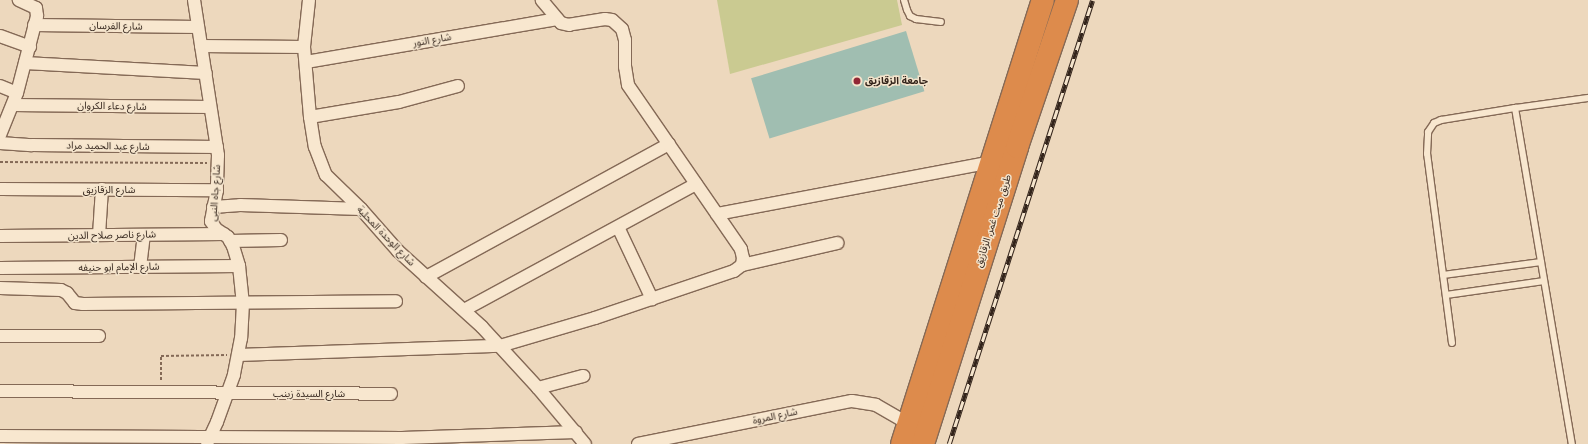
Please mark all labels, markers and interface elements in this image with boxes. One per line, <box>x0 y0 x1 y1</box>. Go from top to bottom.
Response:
street label: شارع الفرسان <box>89 20 143 32</box>
street label: شارع النور <box>412 31 452 49</box>
place label: جامعة الزقازيق <box>865 75 928 87</box>
marker: جامعة الزقازيق <box>852 76 862 86</box>
street label: شارع دعاء الكروان <box>77 99 147 113</box>
street label: شارع عبد الحميد مراد <box>66 139 150 153</box>
street label: شارع جاه النبى <box>207 164 223 222</box>
street label: طريق ميت غمر, الزقازيق <box>972 173 1014 269</box>
street label: شارع الزقازيق <box>83 184 135 196</box>
street label: شارع الوحدة المحلية <box>354 204 418 268</box>
street label: شارع ناصر صلاح الدين <box>68 228 156 242</box>
street label: شارع الإمام ابو حنيفه <box>78 260 160 274</box>
street label: شارع السيدة زينب <box>273 388 345 400</box>
street label: شارع المروة <box>752 405 798 427</box>

